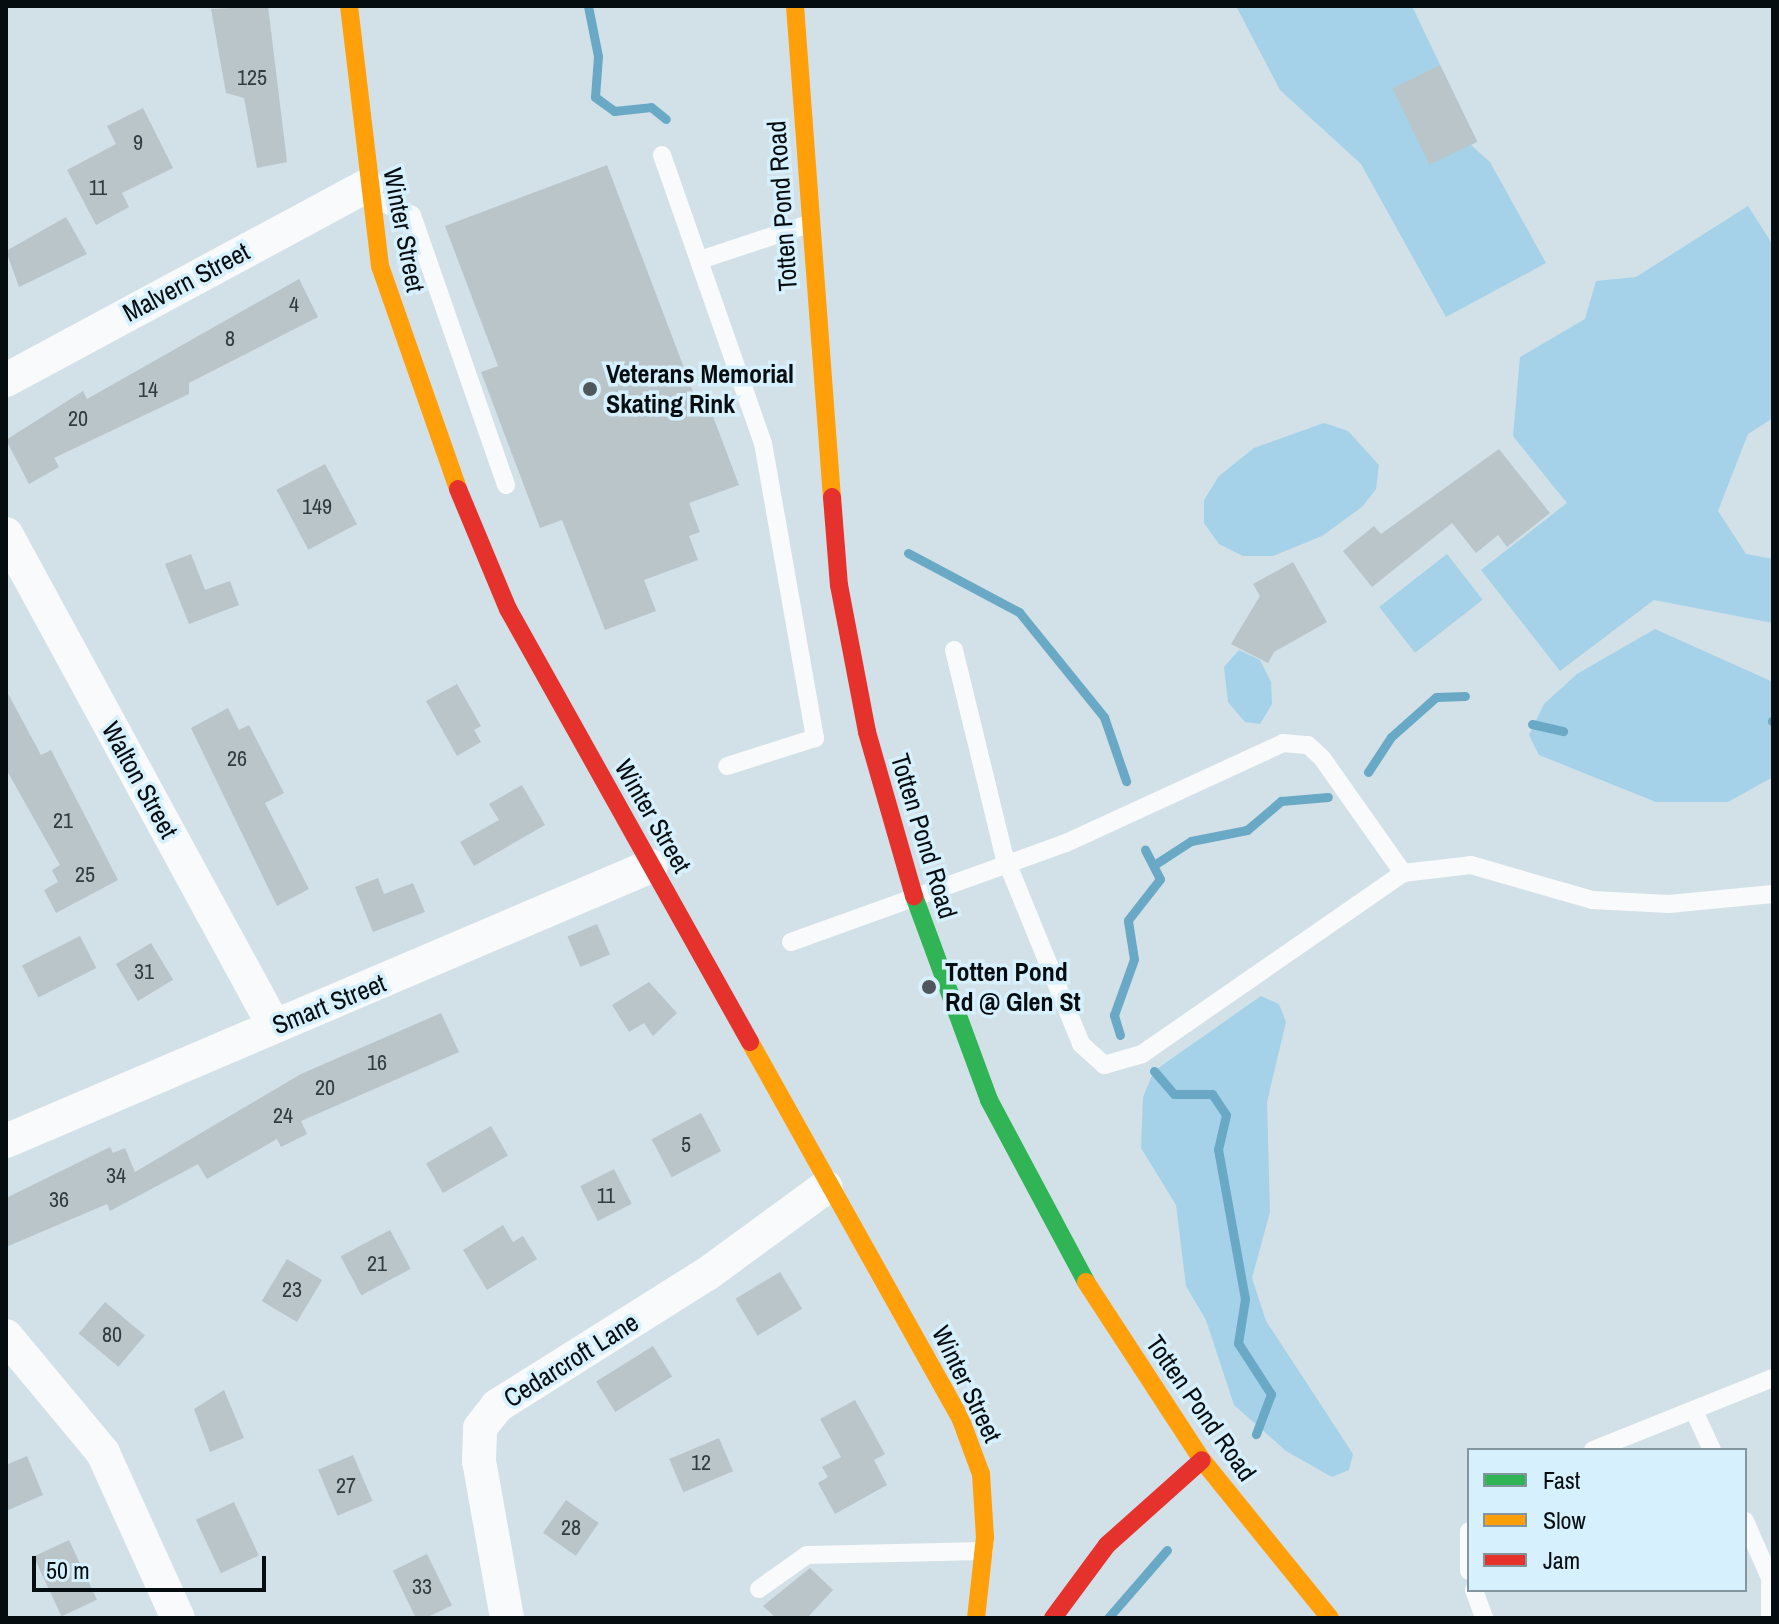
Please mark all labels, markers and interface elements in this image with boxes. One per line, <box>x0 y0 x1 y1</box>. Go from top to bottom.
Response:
house number: 125 <box>237 65 267 91</box>
street label: Totten Pond Road <box>760 120 804 292</box>
house number: 9 <box>133 130 143 156</box>
street label: Winter Street <box>377 165 431 295</box>
house number: 11 <box>89 175 107 201</box>
street label: Malvern Street <box>117 236 255 328</box>
house number: 4 <box>289 292 299 318</box>
house number: 8 <box>225 326 235 352</box>
place label: Veterans Memorial Skating Rink <box>606 358 794 420</box>
house number: 14 <box>138 377 158 403</box>
marker: Veterans Memorial Skating Rink <box>581 380 599 398</box>
house number: 20 <box>68 406 88 432</box>
house number: 149 <box>302 494 332 520</box>
street label: Walton Street <box>95 716 185 844</box>
house number: 26 <box>227 746 247 772</box>
street label: Totten Pond Road <box>884 750 964 922</box>
street label: Winter Street <box>608 754 698 878</box>
house number: 21 <box>53 808 73 834</box>
house number: 25 <box>75 862 95 888</box>
place label: Totten Pond Rd @ Glen St <box>945 956 1081 1018</box>
house number: 31 <box>134 959 154 985</box>
street label: Smart Street <box>268 967 390 1041</box>
marker: Totten Pond Rd @ Glen St <box>920 978 938 996</box>
house number: 16 <box>367 1050 387 1076</box>
house number: 20 <box>315 1075 335 1101</box>
house number: 24 <box>273 1103 293 1129</box>
house number: 5 <box>681 1132 691 1158</box>
house number: 34 <box>106 1163 126 1189</box>
house number: 11 <box>597 1183 615 1209</box>
house number: 36 <box>49 1187 69 1213</box>
house number: 21 <box>367 1251 387 1277</box>
house number: 23 <box>282 1277 302 1303</box>
street label: Cedarcroft Lane <box>498 1306 644 1414</box>
street label: Winter Street <box>925 1321 1009 1447</box>
house number: 80 <box>102 1322 122 1348</box>
street label: Totten Pond Road <box>1139 1329 1263 1487</box>
legend <box>1467 1448 1747 1592</box>
house number: 12 <box>691 1450 711 1476</box>
text: Fast <box>1543 1464 1580 1496</box>
house number: 27 <box>336 1473 356 1499</box>
text: Slow <box>1543 1504 1586 1536</box>
house number: 28 <box>561 1515 581 1541</box>
scale bar <box>36 1540 270 1590</box>
text: Jam <box>1543 1544 1580 1576</box>
text: 50 m <box>46 1554 90 1586</box>
house number: 33 <box>412 1574 432 1600</box>

